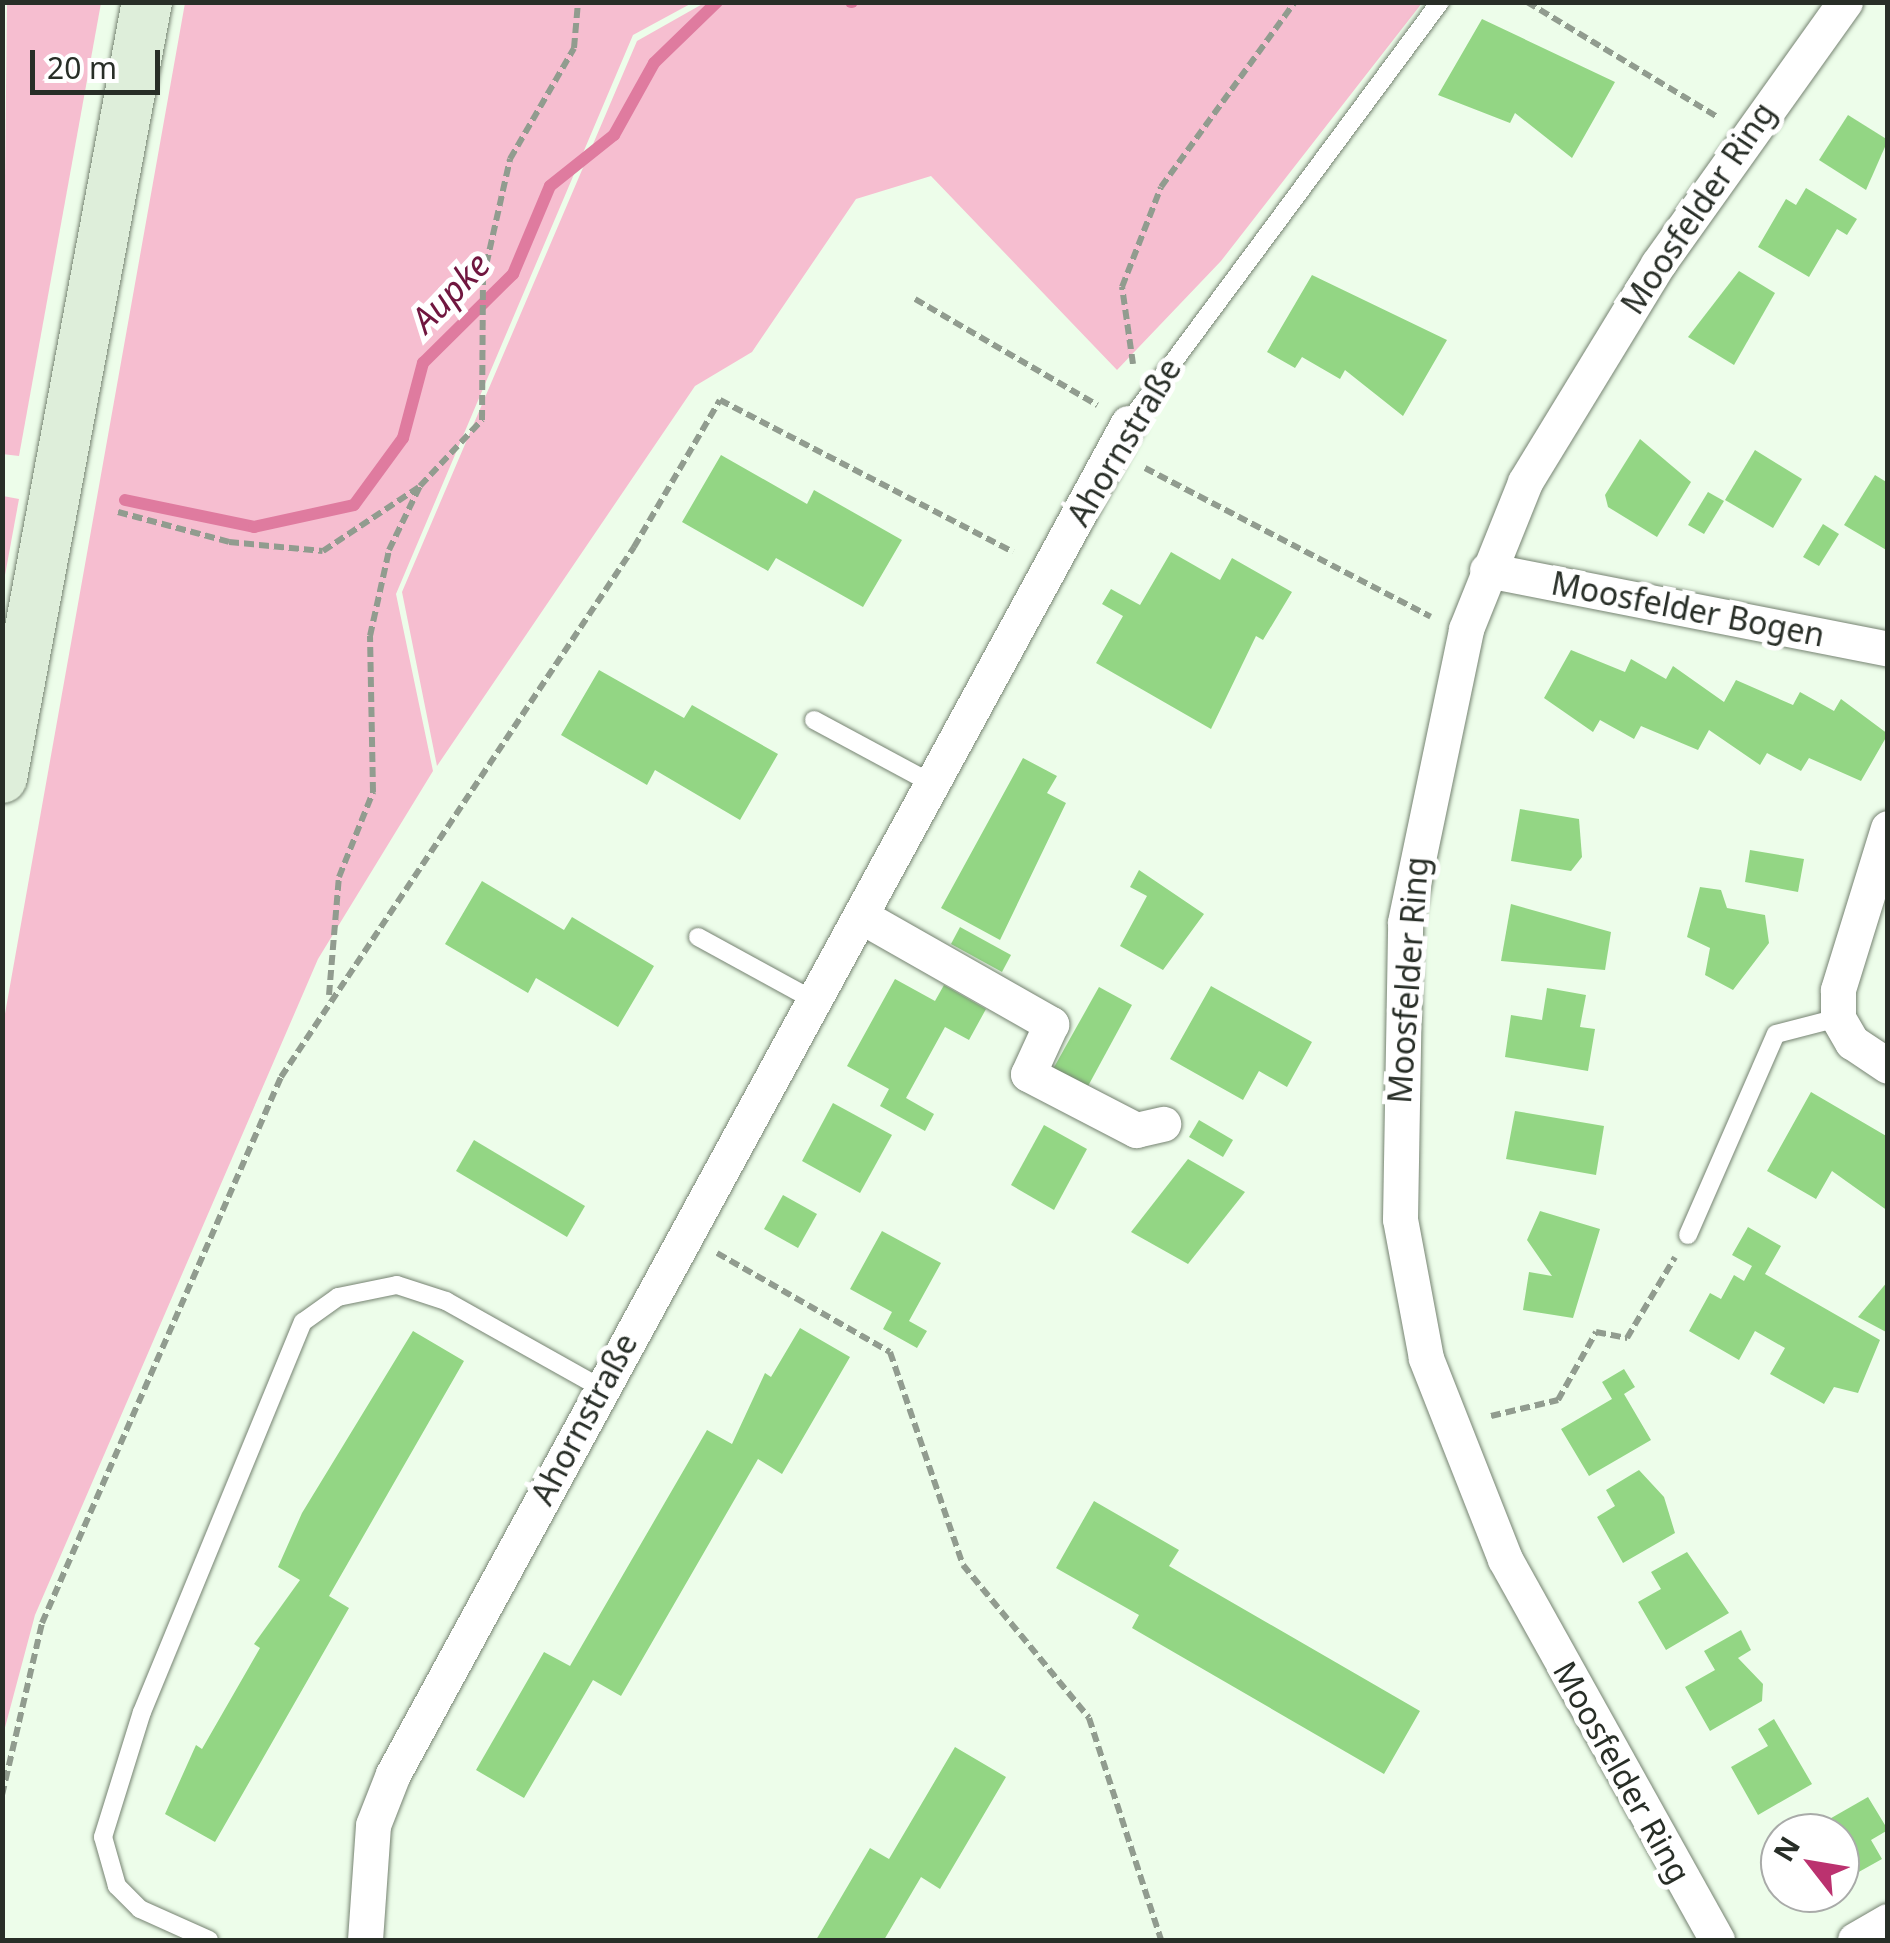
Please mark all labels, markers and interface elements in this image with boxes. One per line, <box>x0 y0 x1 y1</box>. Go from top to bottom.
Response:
scale bar <box>35 30 165 92</box>
text: 20 m <box>47 47 117 88</box>
street label: Moosfelder Ring <box>1613 95 1783 321</box>
water label: Aupke <box>402 243 498 341</box>
street label: Ahornstraße <box>1059 351 1189 533</box>
street label: Moosfelder Bogen <box>1548 564 1828 654</box>
street label: Moosfelder Ring <box>1380 855 1436 1105</box>
street label: Ahornstraße <box>523 1327 645 1511</box>
street label: Moosfelder Ring <box>1545 1655 1699 1889</box>
north arrow <box>1760 1813 1860 1913</box>
text: N <box>1764 1829 1808 1868</box>

